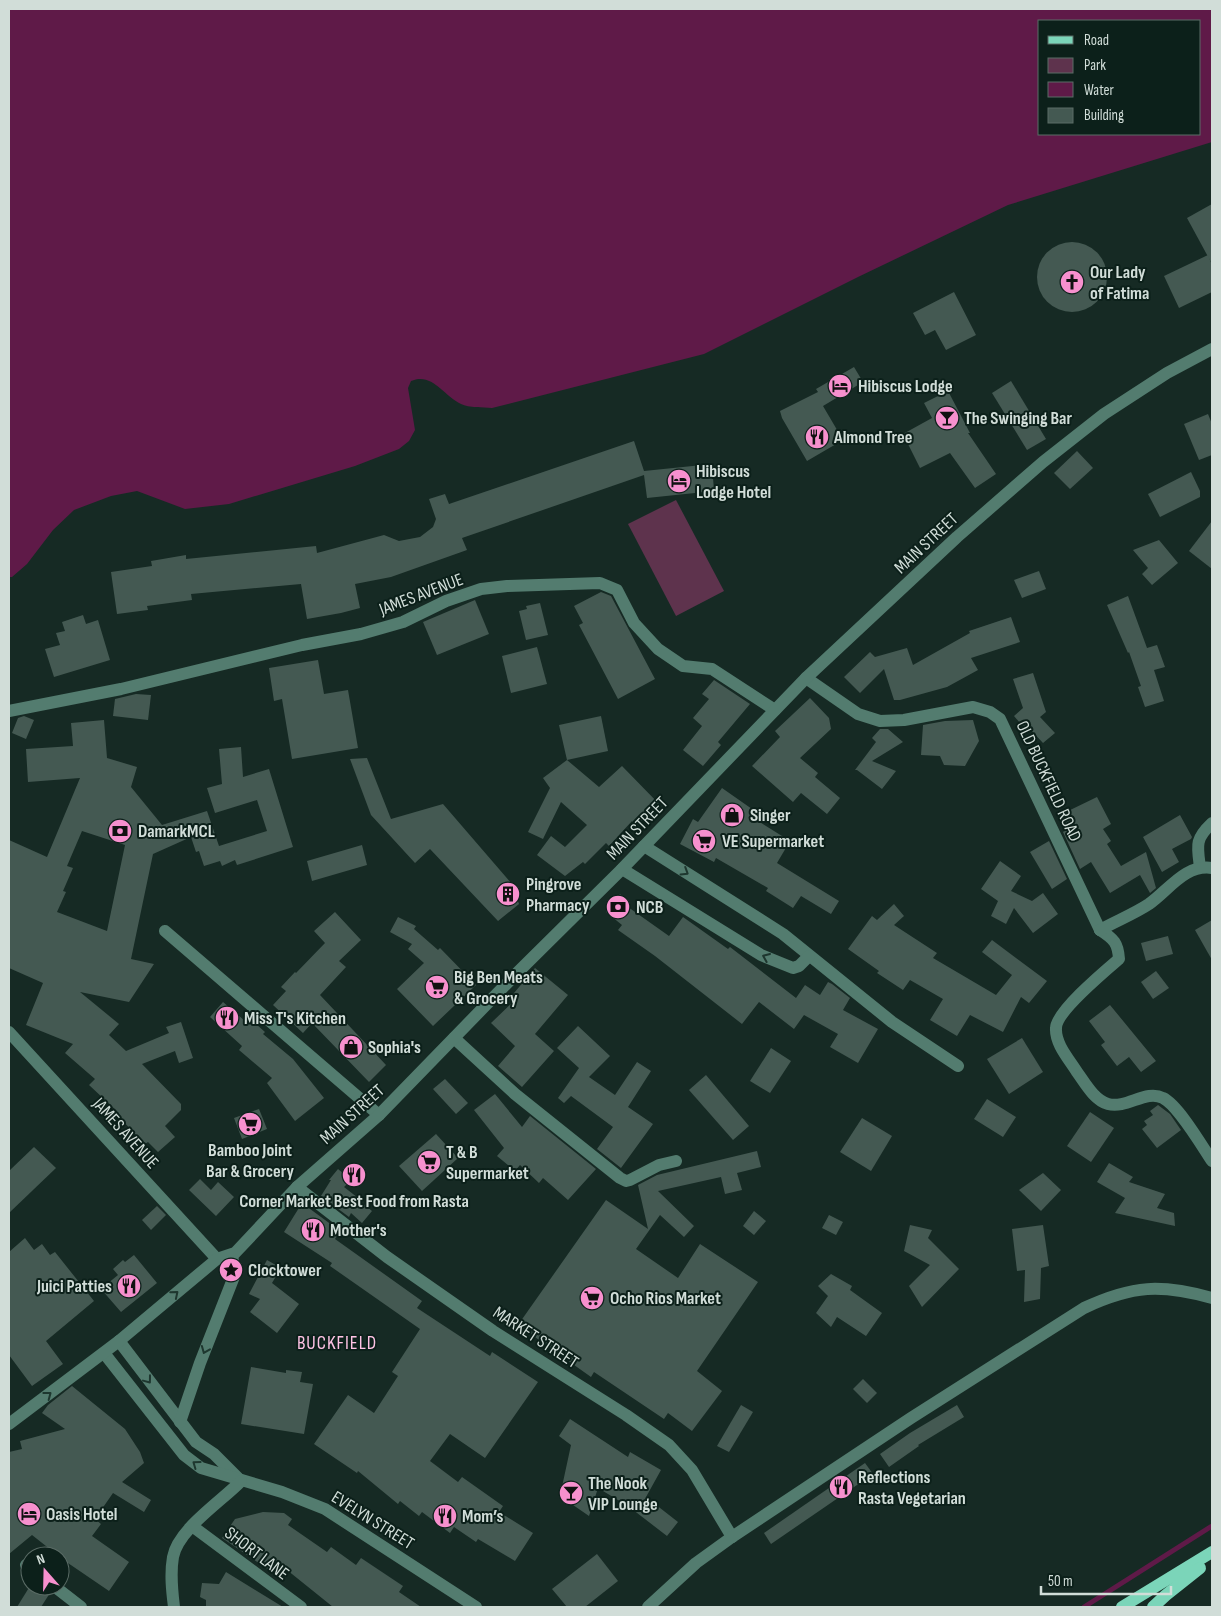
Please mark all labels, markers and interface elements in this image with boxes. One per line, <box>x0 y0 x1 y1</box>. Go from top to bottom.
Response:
legend <box>1038 20 1201 135</box>
text: Road <box>1084 31 1109 50</box>
text: Park <box>1084 56 1106 75</box>
text: Water <box>1084 81 1115 100</box>
text: Building <box>1084 106 1124 125</box>
place label: Our Lady of Fatima <box>1090 262 1149 304</box>
church icon: Our Lady of Fatima <box>1059 269 1085 295</box>
hotel icon: Hibiscus Lodge <box>827 373 853 399</box>
place label: Hibiscus Lodge <box>858 376 953 397</box>
bar icon: The Swinging Bar <box>934 405 960 431</box>
place label: The Swinging Bar <box>964 408 1072 429</box>
restaurant icon: Almond Tree <box>804 424 830 450</box>
place label: Almond Tree <box>833 427 912 448</box>
place label: Hibiscus Lodge Hotel <box>696 461 771 503</box>
hotel icon: Hibiscus Lodge Hotel <box>666 468 692 494</box>
street label: MAIN STREET <box>890 509 963 578</box>
street label: JAMES AVENUE <box>375 569 466 620</box>
street label: OLD BUCKFIELD ROAD <box>1011 717 1086 845</box>
street label: MAIN STREET <box>602 792 672 864</box>
shop icon: Singer <box>719 802 745 828</box>
place label: Singer <box>750 805 791 826</box>
bank icon: DamarkMCL <box>107 818 133 844</box>
place label: DamarkMCL <box>138 821 215 842</box>
supermarket icon: VE Supermarket <box>691 828 717 854</box>
place label: VE Supermarket <box>722 831 824 852</box>
one-way arrow <box>679 866 689 875</box>
place label: Pingrove Pharmacy <box>526 874 590 916</box>
building icon: Pingrove Pharmacy <box>495 881 521 907</box>
bank icon: NCB <box>605 894 631 920</box>
place label: NCB <box>636 897 664 918</box>
one-way arrow <box>762 952 771 963</box>
place label: Big Ben Meats & Grocery <box>454 967 543 1009</box>
supermarket icon: Big Ben Meats & Grocery <box>424 974 450 1000</box>
restaurant icon: Miss T's Kitchen <box>214 1005 240 1031</box>
place label: Miss T's Kitchen <box>244 1008 346 1029</box>
shop icon: Sophia's <box>338 1034 364 1060</box>
place label: Sophia's <box>368 1037 421 1058</box>
street label: MAIN STREET <box>316 1080 389 1149</box>
street label: JAMES AVENUE <box>88 1093 163 1173</box>
supermarket icon: Bamboo Joint Bar & Grocery <box>237 1111 263 1137</box>
place label: Bamboo Joint Bar & Grocery <box>206 1140 294 1182</box>
place label: T & B Supermarket <box>446 1142 529 1184</box>
supermarket icon: T & B Supermarket <box>416 1149 442 1175</box>
restaurant icon: Corner Market Best Food from Rasta <box>341 1162 367 1188</box>
place label: Corner Market Best Food from Rasta <box>239 1191 469 1212</box>
restaurant icon: Mother's <box>300 1217 326 1243</box>
place label: Mother's <box>330 1220 387 1241</box>
place icon: Clocktower <box>218 1257 244 1283</box>
place label: Clocktower <box>248 1260 322 1281</box>
restaurant icon: Juici Patties <box>116 1273 142 1299</box>
place label: Juici Patties <box>36 1276 112 1297</box>
supermarket icon: Ocho Rios Market <box>579 1285 605 1311</box>
place label: Ocho Rios Market <box>610 1288 721 1309</box>
one-way arrow <box>169 1291 178 1299</box>
street label: MARKET STREET <box>489 1302 582 1373</box>
district label: BUCKFIELD <box>297 1332 377 1355</box>
one-way arrow <box>201 1345 212 1354</box>
one-way arrow <box>143 1374 151 1383</box>
one-way arrow <box>42 1392 52 1401</box>
one-way arrow <box>192 1461 202 1470</box>
place label: Reflections Rasta Vegetarian <box>858 1467 966 1509</box>
place label: The Nook VIP Lounge <box>588 1473 658 1515</box>
restaurant icon: Reflections Rasta Vegetarian <box>828 1474 854 1500</box>
bar icon: The Nook VIP Lounge <box>558 1480 584 1506</box>
street label: EVELYN STREET <box>328 1487 418 1554</box>
hotel icon: Oasis Hotel <box>16 1501 42 1527</box>
restaurant icon: Mom’s <box>432 1503 458 1529</box>
place label: Oasis Hotel <box>46 1504 118 1525</box>
place label: Mom’s <box>462 1506 504 1527</box>
street label: SHORT LANE <box>220 1522 293 1584</box>
north arrow <box>20 1546 70 1596</box>
text: N <box>34 1550 47 1569</box>
scale bar <box>1041 1564 1171 1596</box>
text: 50 m <box>1048 1572 1073 1591</box>

